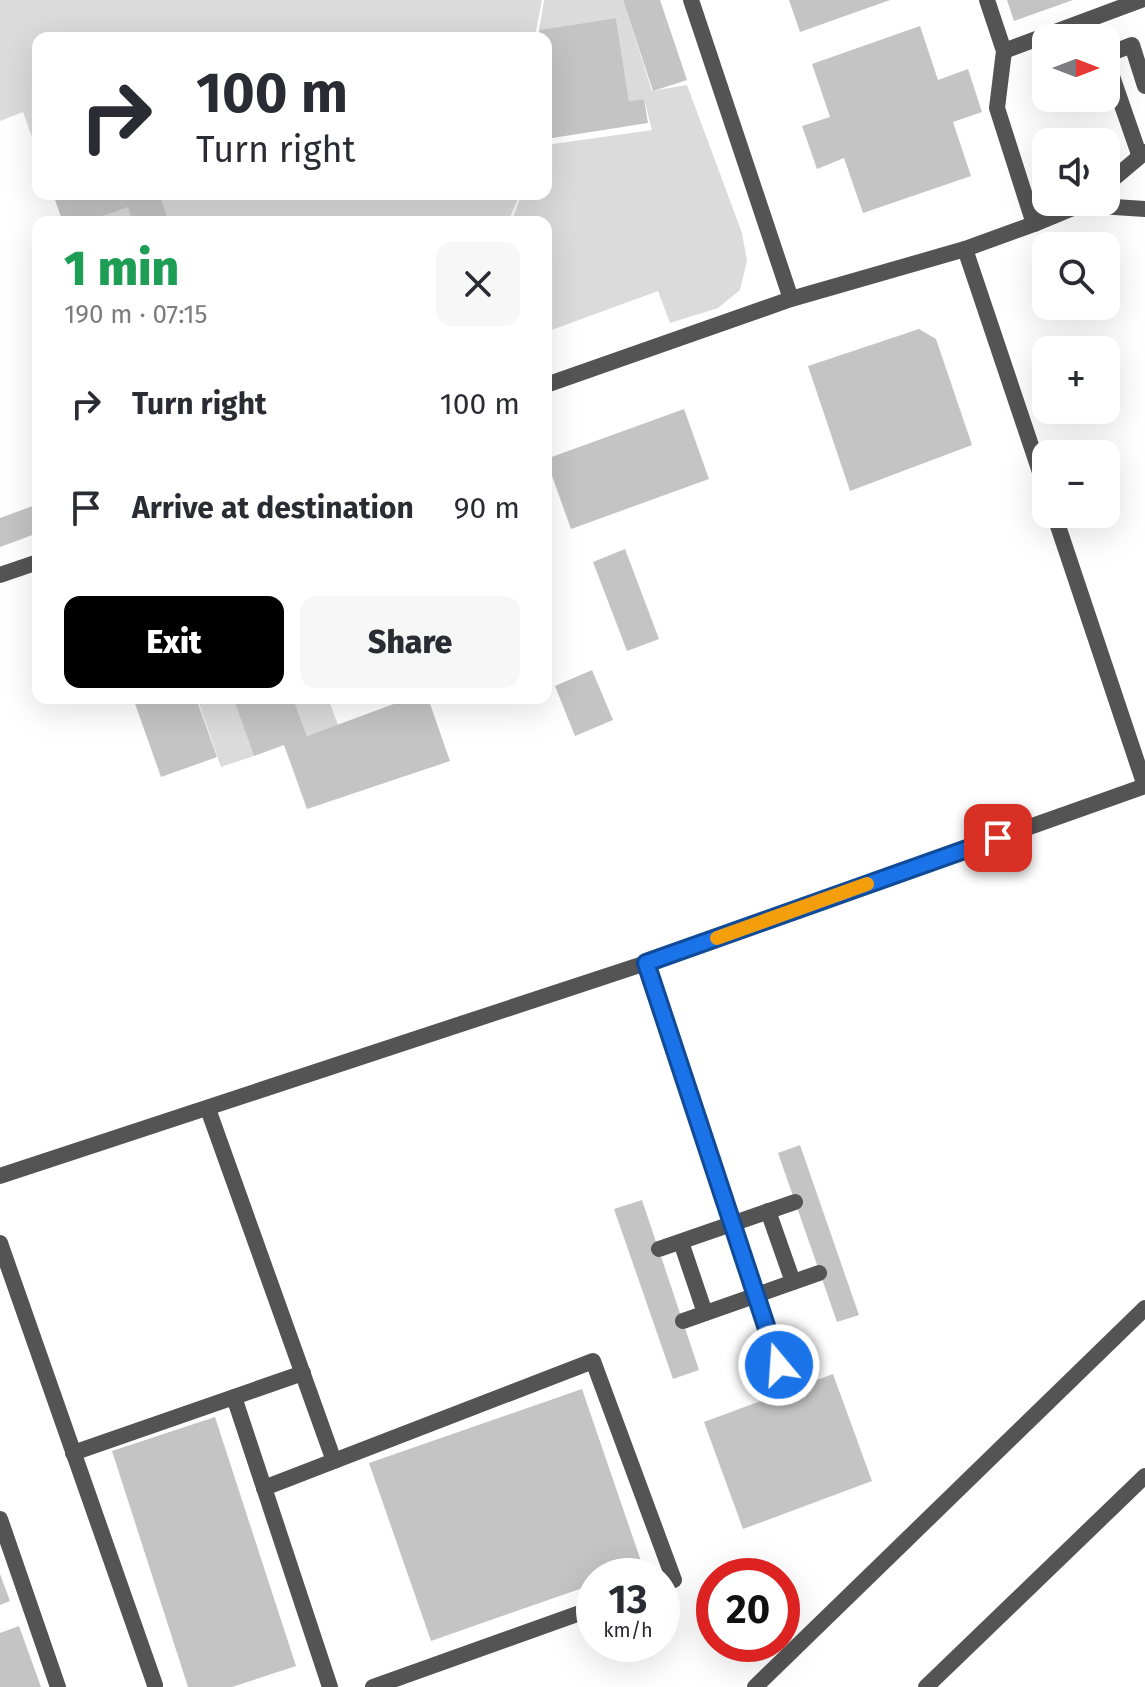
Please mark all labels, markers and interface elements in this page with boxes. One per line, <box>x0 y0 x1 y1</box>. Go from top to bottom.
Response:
north arrow <box>1032 24 1120 112</box>
map controls <box>1032 24 1120 528</box>
text: 100 m <box>196 60 348 127</box>
icon: right <box>64 64 168 168</box>
text: Turn right <box>196 128 356 172</box>
button: sound <box>1032 128 1120 216</box>
button: search <box>1032 232 1120 320</box>
text: 1 min <box>64 240 179 298</box>
button: close <box>436 242 520 326</box>
text: 190 m · 07:15 <box>64 299 208 330</box>
button: + <box>1032 336 1120 424</box>
icon: right <box>64 382 108 426</box>
text: Turn right <box>132 386 267 422</box>
text: 100 m <box>440 386 520 422</box>
button: − <box>1032 440 1120 528</box>
icon: arrive <box>64 486 108 530</box>
text: Arrive at destination <box>132 490 414 526</box>
text: 90 m <box>454 490 520 526</box>
button: Exit <box>64 596 284 688</box>
button: Share <box>300 596 520 688</box>
pin <box>964 804 1032 872</box>
icon: arrive <box>976 816 1020 860</box>
position arrow <box>737 1323 821 1407</box>
speed limit sign: 20 <box>696 1558 800 1662</box>
text: 13 <box>608 1576 648 1624</box>
text: km/h <box>603 1618 653 1642</box>

